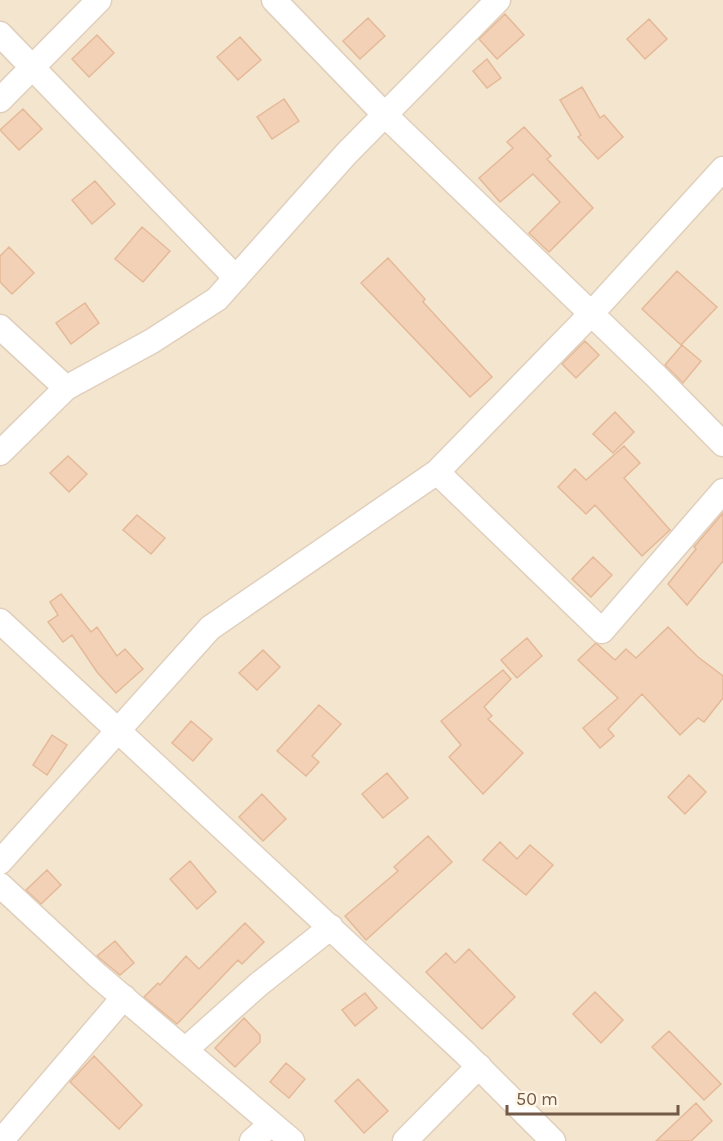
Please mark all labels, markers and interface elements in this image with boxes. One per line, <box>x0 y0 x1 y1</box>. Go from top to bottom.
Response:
scale bar <box>507 1078 678 1116</box>
text: 50 m <box>516 1088 558 1110</box>

